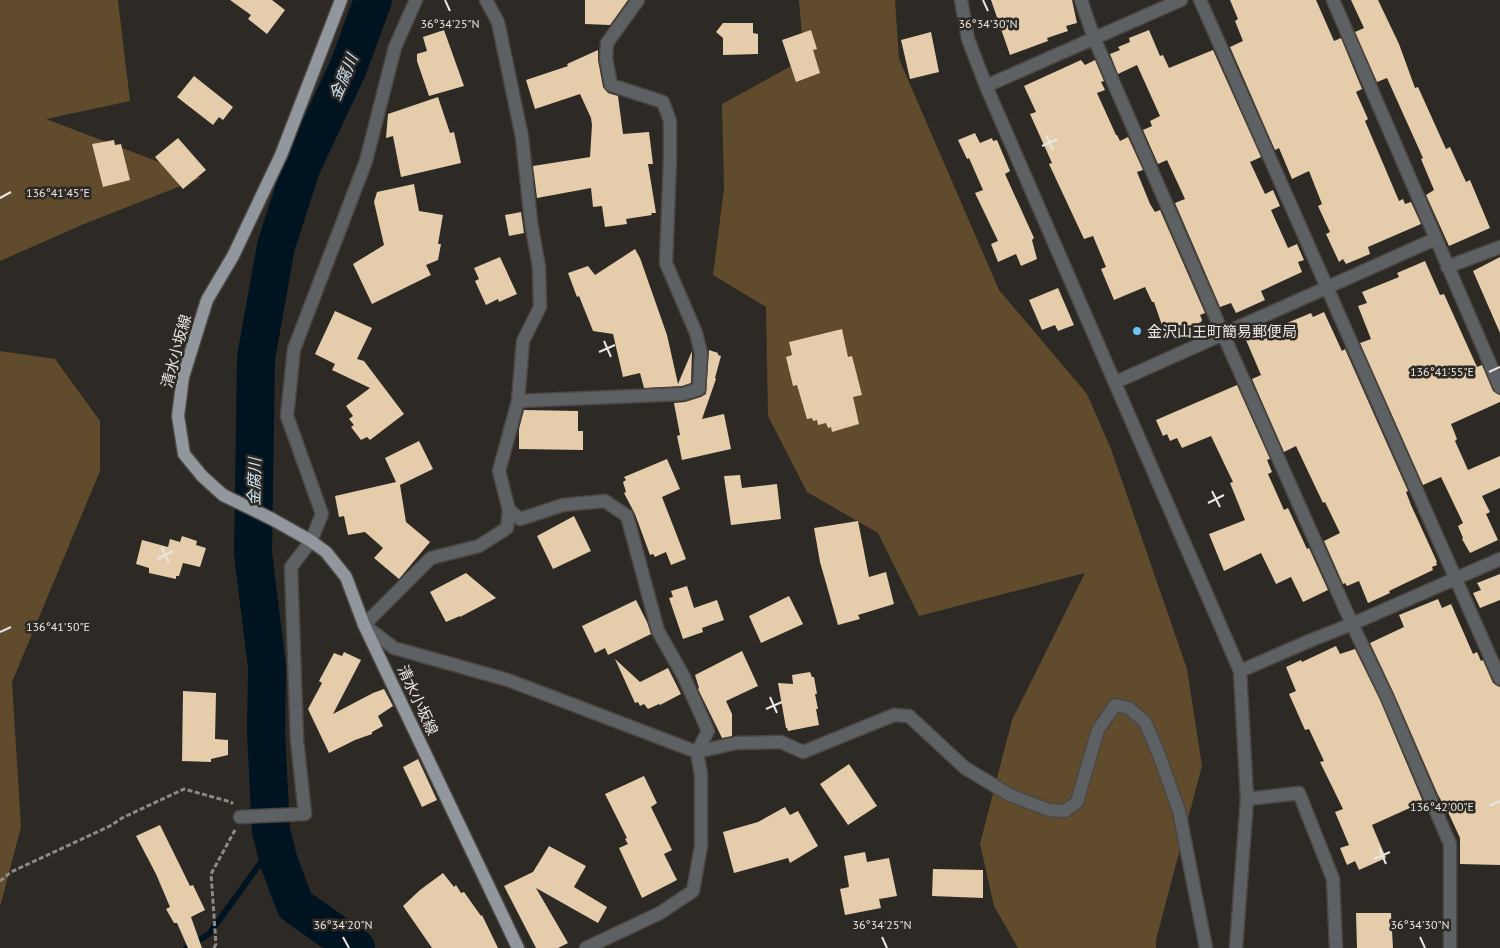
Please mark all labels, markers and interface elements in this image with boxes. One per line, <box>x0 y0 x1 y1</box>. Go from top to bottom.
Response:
text: 36°34'25"N <box>420 16 480 31</box>
text: 36°34'30"N <box>958 16 1018 31</box>
water label: 金腐川 <box>324 49 362 103</box>
text: 136°41'45"E <box>26 185 90 200</box>
street label: 清水小坂線 <box>157 312 195 390</box>
place label: 金沢山王町簡易郵便局 <box>1147 322 1297 341</box>
marker: 金沢山王町簡易郵便局 <box>1131 325 1143 337</box>
text: 136°41'55"E <box>1410 364 1474 379</box>
water label: 金腐川 <box>244 456 264 506</box>
text: 136°41'50"E <box>26 619 90 634</box>
street label: 清水小坂線 <box>394 662 442 738</box>
text: 136°42'00"E <box>1410 799 1474 814</box>
text: 36°34'20"N <box>313 917 373 932</box>
text: 36°34'25"N <box>852 917 912 932</box>
text: 36°34'30"N <box>1390 917 1450 932</box>

